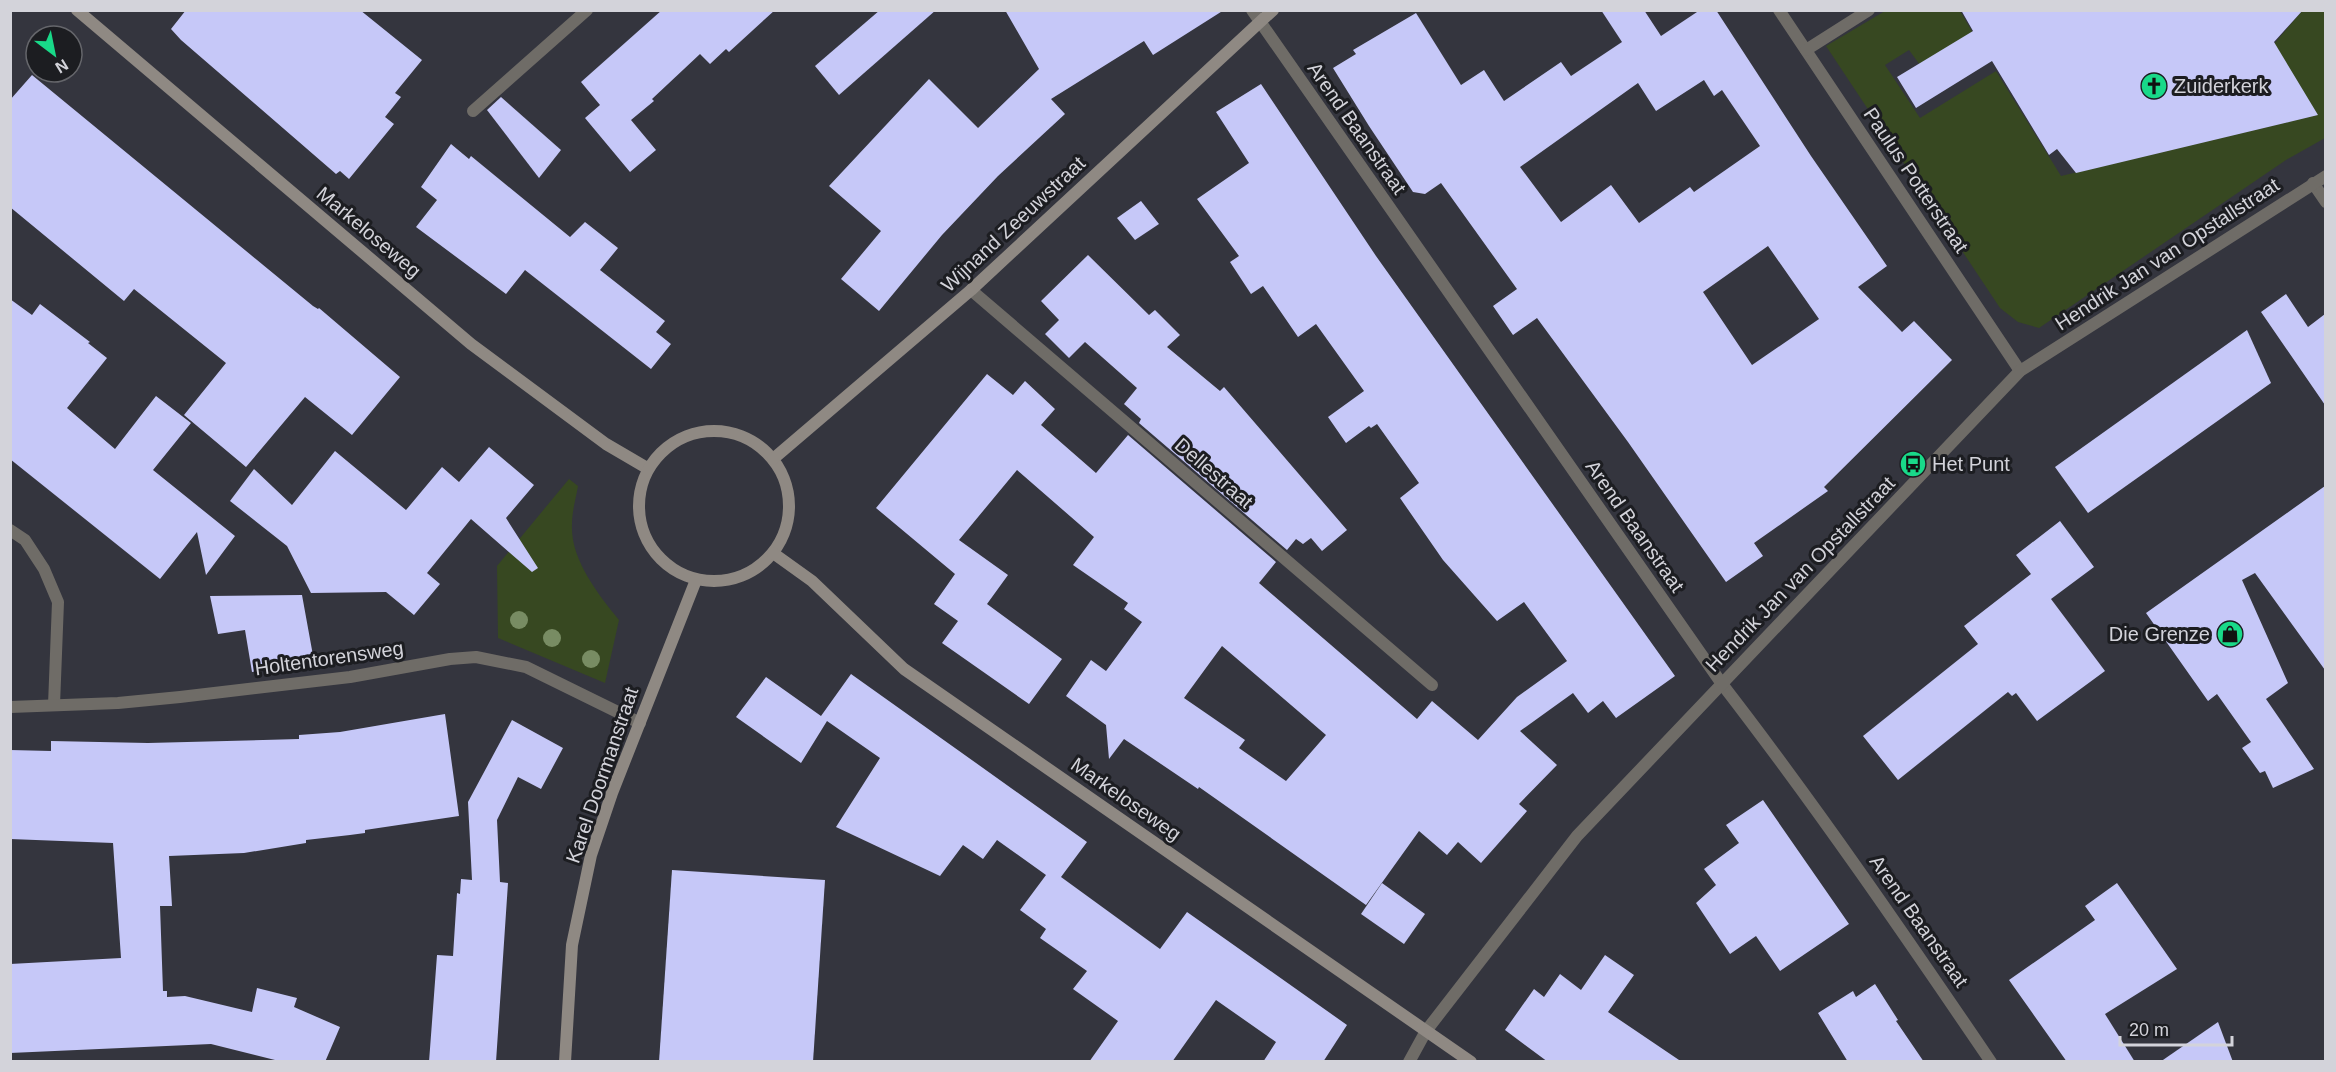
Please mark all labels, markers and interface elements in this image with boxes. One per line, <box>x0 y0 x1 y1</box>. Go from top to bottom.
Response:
north arrow <box>24 24 84 84</box>
text: N <box>52 56 71 77</box>
street label: Arend Baanstraat <box>1303 58 1411 198</box>
church icon: Zuiderkerk <box>2139 71 2169 101</box>
place label: Zuiderkerk <box>2174 75 2269 97</box>
street label: Paulus Potterstraat <box>1859 103 1973 257</box>
street label: Wijnand Zeeuwstraat <box>937 152 1090 296</box>
street label: Hendrik Jan van Opstallstraat <box>2051 173 2283 335</box>
street label: Markeloseweg <box>313 182 425 282</box>
street label: Dellestraat <box>1171 433 1258 513</box>
bus stop icon: Het Punt <box>1898 449 1928 479</box>
place label: Het Punt <box>1932 453 2010 475</box>
street label: Arend Baanstraat <box>1581 456 1689 596</box>
street label: Hendrik Jan van Opstallstraat <box>1701 472 1899 676</box>
shop icon: Die Grenze <box>2215 619 2245 649</box>
place label: Die Grenze <box>2109 623 2210 645</box>
street label: Holtentorensweg <box>253 637 405 679</box>
street label: Karel Doormanstraat <box>562 684 643 866</box>
street label: Markeloseweg <box>1067 753 1185 845</box>
street label: Arend Baanstraat <box>1865 851 1973 991</box>
scale bar <box>2120 1009 2232 1047</box>
text: 20 m <box>2129 1020 2169 1040</box>

